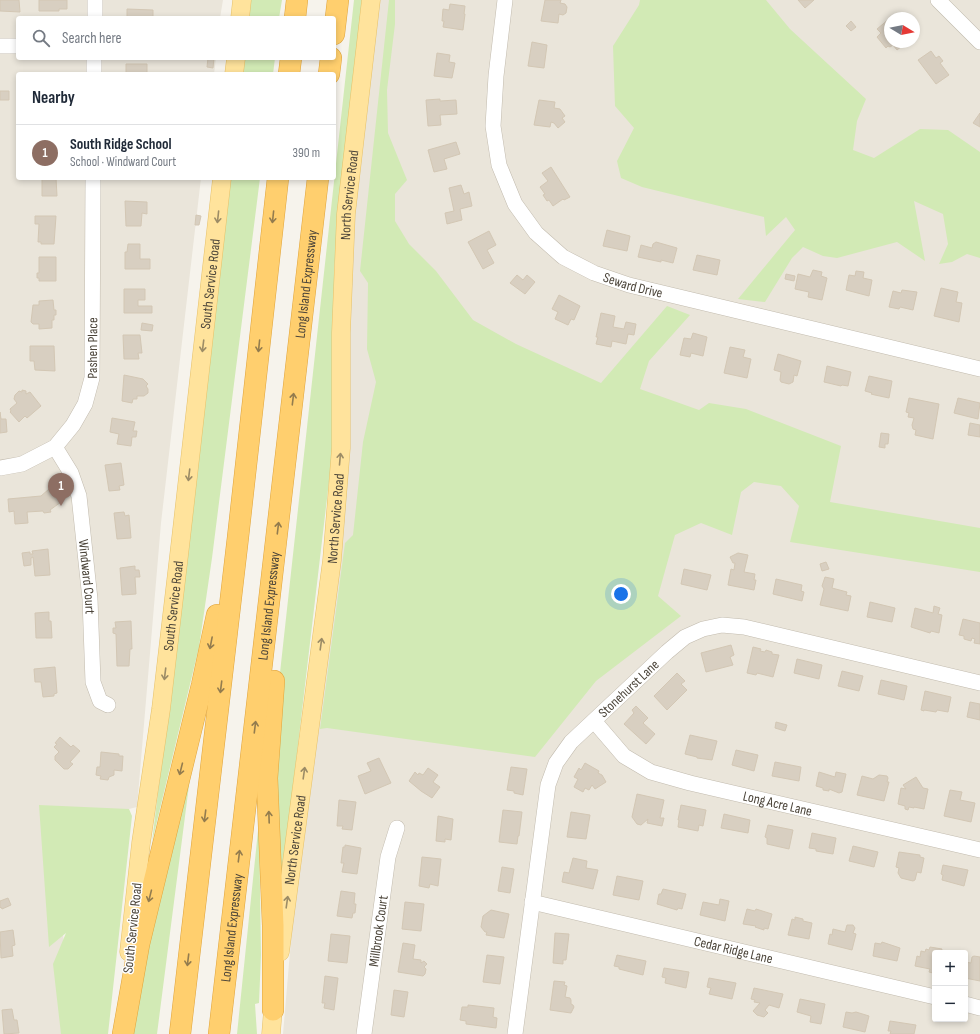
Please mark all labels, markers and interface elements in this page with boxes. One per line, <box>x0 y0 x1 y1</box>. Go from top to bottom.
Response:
north arrow <box>884 12 920 48</box>
search box <box>16 16 336 60</box>
icon: search <box>30 27 52 49</box>
text: Search here <box>62 29 122 48</box>
text: Nearby <box>32 88 75 108</box>
text: South Ridge School <box>70 135 172 154</box>
text: 1 <box>42 145 48 161</box>
text: 390 m <box>293 145 320 161</box>
street label: North Service Road <box>337 149 362 240</box>
text: School · Windward Court <box>70 154 176 170</box>
one-way arrow <box>214 210 222 223</box>
one-way arrow <box>270 210 277 223</box>
street label: Long Island Expressway <box>292 228 321 339</box>
street label: South Service Road <box>197 238 224 330</box>
street label: Seward Drive <box>601 269 664 302</box>
street label: Pashen Place <box>84 317 101 379</box>
one-way arrow <box>200 339 207 352</box>
one-way arrow <box>255 339 263 352</box>
one-way arrow <box>289 393 296 406</box>
one-way arrow <box>337 453 344 466</box>
one-way arrow <box>185 468 192 481</box>
pin: 1 <box>48 473 74 506</box>
street label: North Service Road <box>324 473 348 564</box>
one-way arrow <box>274 522 282 535</box>
street label: Windward Court <box>75 538 99 615</box>
street label: Long Island Expressway <box>254 550 284 661</box>
street label: South Service Road <box>160 560 187 652</box>
your location <box>611 584 631 604</box>
one-way arrow <box>207 636 215 649</box>
one-way arrow <box>317 638 325 651</box>
street label: Stonehurst Lane <box>595 656 663 721</box>
one-way arrow <box>161 667 169 680</box>
one-way arrow <box>217 680 224 693</box>
one-way arrow <box>251 721 259 734</box>
one-way arrow <box>177 763 185 776</box>
one-way arrow <box>300 767 308 780</box>
street label: Long Acre Lane <box>741 788 814 820</box>
street label: North Service Road <box>281 794 310 886</box>
one-way arrow <box>202 809 209 822</box>
one-way arrow <box>265 811 272 824</box>
one-way arrow <box>236 850 243 863</box>
street label: Long Island Expressway <box>217 872 247 983</box>
street label: South Service Road <box>119 882 146 974</box>
one-way arrow <box>146 889 154 902</box>
street label: Millbrook Court <box>365 894 392 968</box>
one-way arrow <box>283 895 291 908</box>
street label: Cedar Ridge Lane <box>692 932 774 967</box>
map controls <box>932 950 968 1022</box>
button: + <box>932 950 968 986</box>
one-way arrow <box>185 953 192 966</box>
button: − <box>932 986 968 1022</box>

